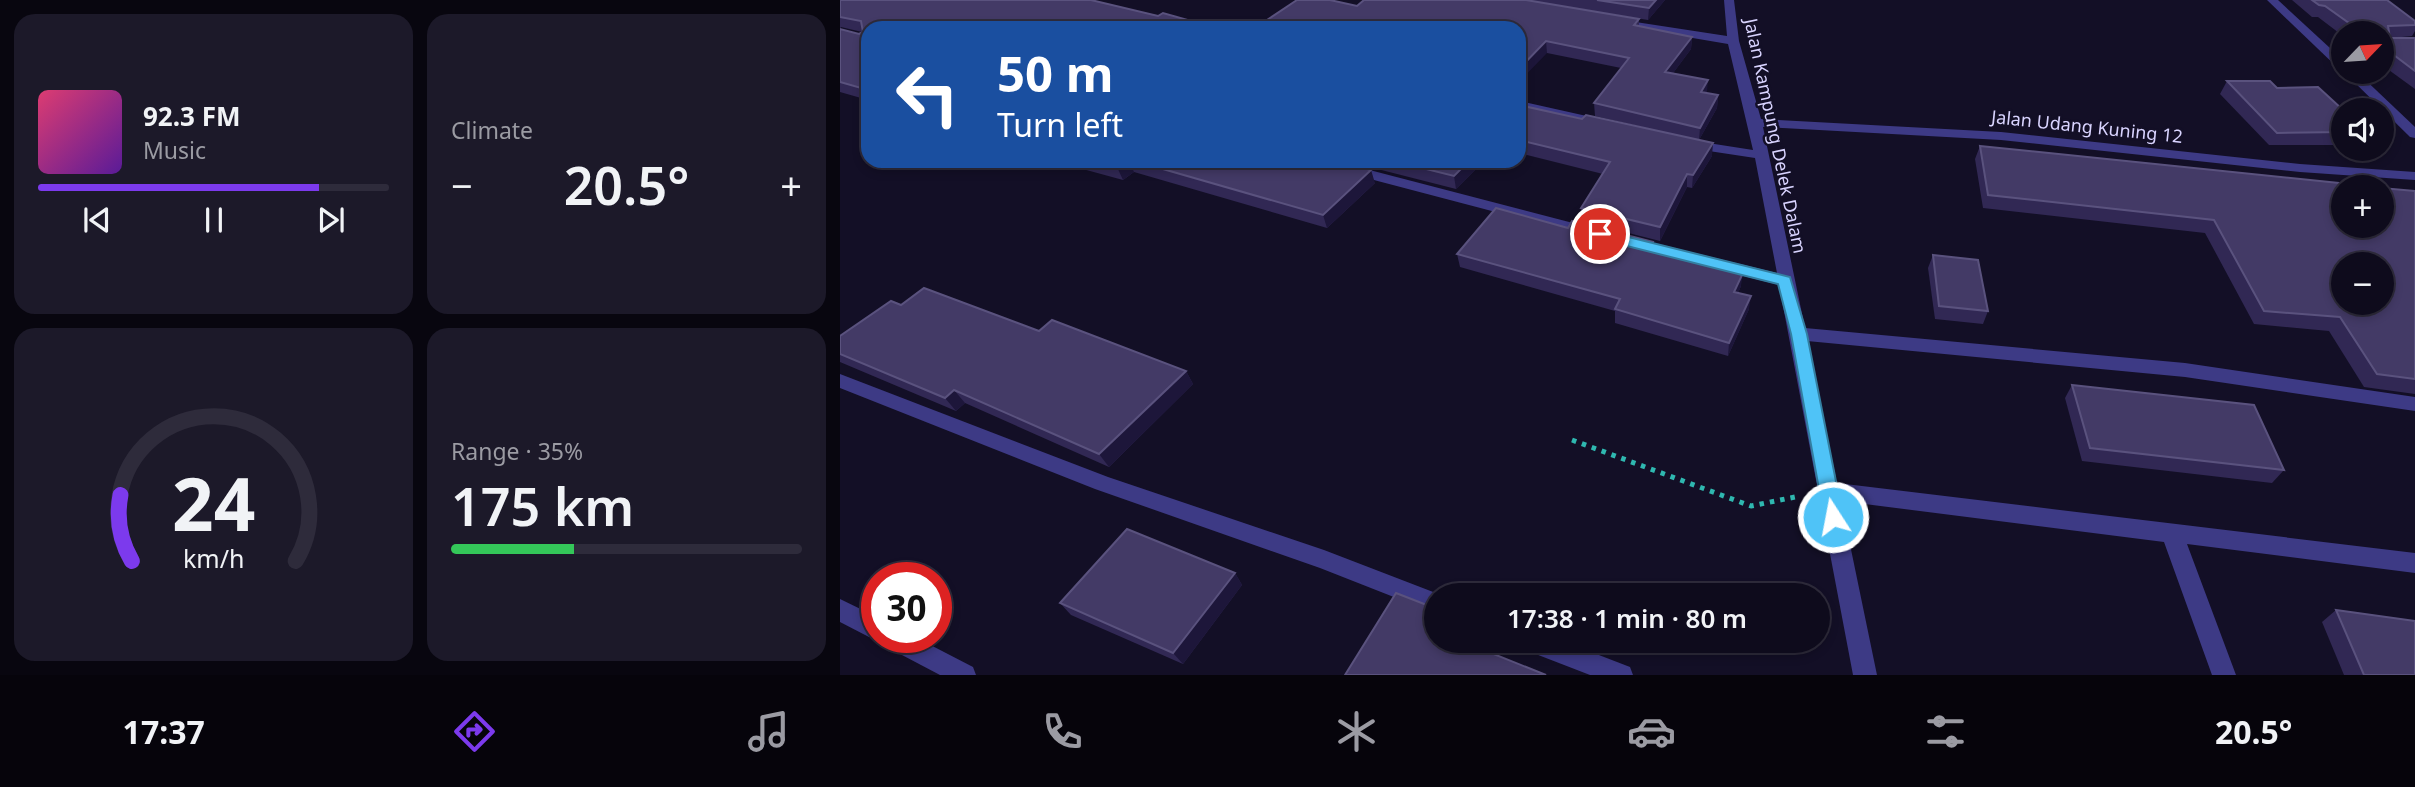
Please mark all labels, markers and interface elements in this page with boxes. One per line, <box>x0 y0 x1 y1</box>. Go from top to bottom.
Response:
street label: Jalan Kampung Delek Dalam <box>1739 14 1813 256</box>
north arrow <box>2331 21 2394 84</box>
map controls <box>2331 21 2394 315</box>
text: 50 m <box>997 40 1114 106</box>
icon: left <box>882 49 973 140</box>
text: 92.3 FM <box>143 98 240 134</box>
button: sound <box>2331 98 2394 161</box>
text: Turn left <box>997 103 1123 146</box>
street label: Jalan Udang Kuning 12 <box>1988 104 2184 148</box>
text: Climate <box>451 114 533 146</box>
text: Music <box>143 134 206 166</box>
text: 20.5° <box>564 149 689 220</box>
text: − <box>451 159 473 211</box>
text: + <box>780 159 802 211</box>
button: + <box>2331 175 2394 238</box>
icon: previous <box>78 201 116 239</box>
icon: pause <box>195 201 233 239</box>
icon: next <box>312 201 350 239</box>
pin <box>1570 204 1630 264</box>
icon: arrive <box>1581 215 1619 253</box>
button: − <box>2331 252 2394 315</box>
text: Range · 35% <box>451 435 583 467</box>
text: 24 <box>172 453 255 552</box>
text: 175 km <box>451 470 634 541</box>
position arrow <box>1796 480 1870 554</box>
text: km/h <box>183 540 244 574</box>
speed limit sign: 30 <box>861 562 952 653</box>
text: 17:38 · 1 min · 80 m <box>1507 600 1747 636</box>
icon: directions <box>450 707 499 756</box>
icon: music <box>744 707 793 756</box>
icon: phone <box>1038 707 1087 756</box>
icon: climate <box>1332 707 1381 756</box>
icon: car <box>1627 707 1676 756</box>
icon: filters <box>1921 707 1970 756</box>
text: 17:37 <box>123 710 205 753</box>
text: 20.5° <box>2215 710 2292 753</box>

